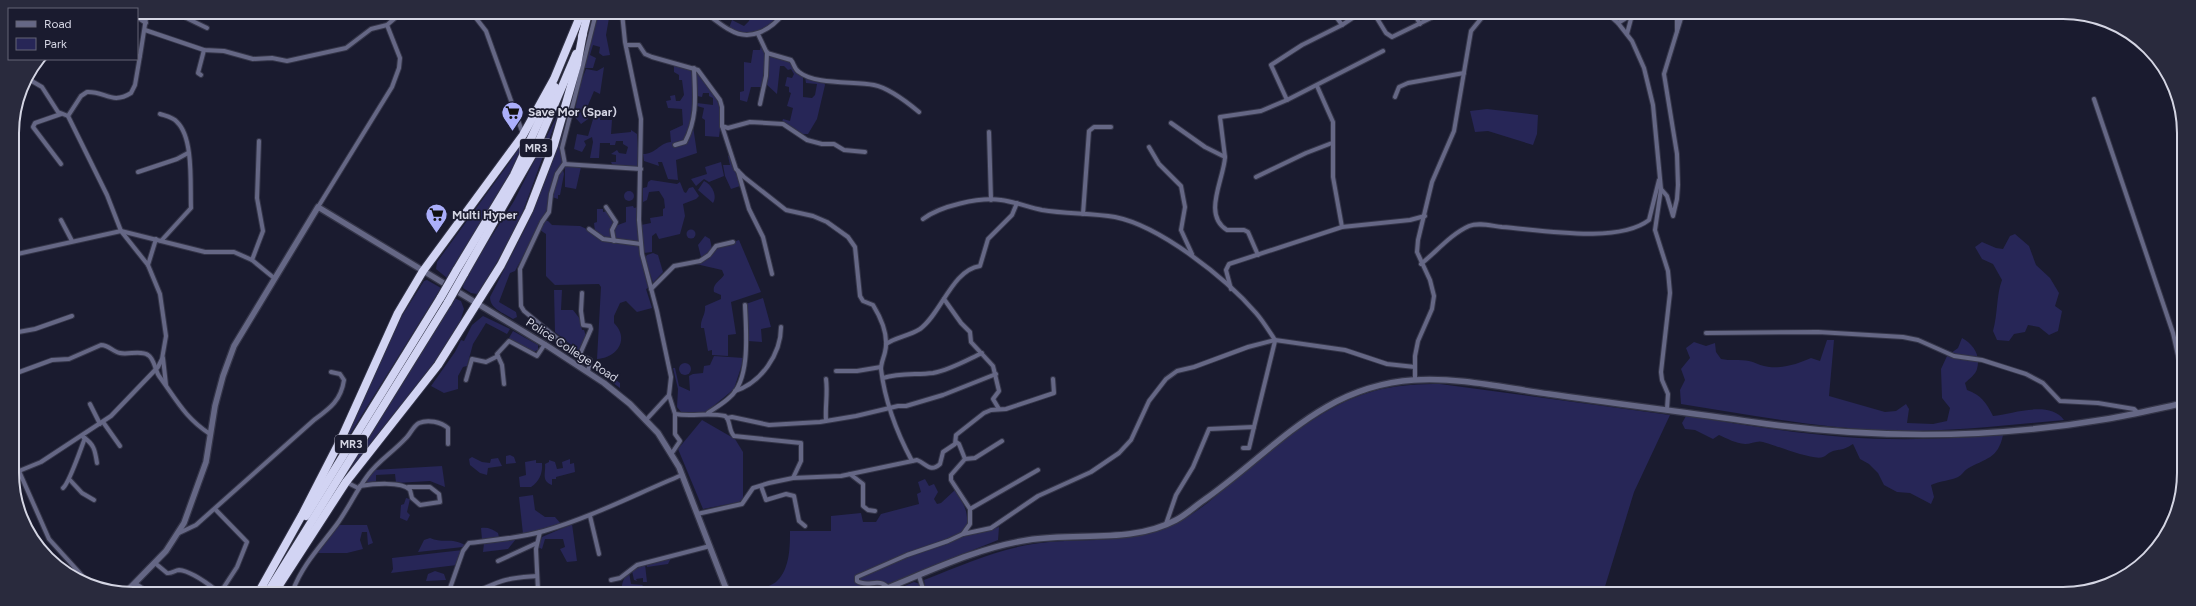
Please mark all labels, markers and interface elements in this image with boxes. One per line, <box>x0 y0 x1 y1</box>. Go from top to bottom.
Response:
legend <box>8 8 138 60</box>
text: Road <box>44 17 72 31</box>
text: Park <box>44 37 67 51</box>
supermarket icon: Save Mor (Spar) <box>499 99 525 132</box>
place label: Save Mor (Spar) <box>528 105 617 119</box>
road number: MR3 <box>520 139 552 157</box>
supermarket icon: Multi Hyper <box>424 202 450 235</box>
place label: Multi Hyper <box>452 208 518 222</box>
street label: Police College Road <box>523 315 621 385</box>
road number: MR3 <box>335 435 367 453</box>

